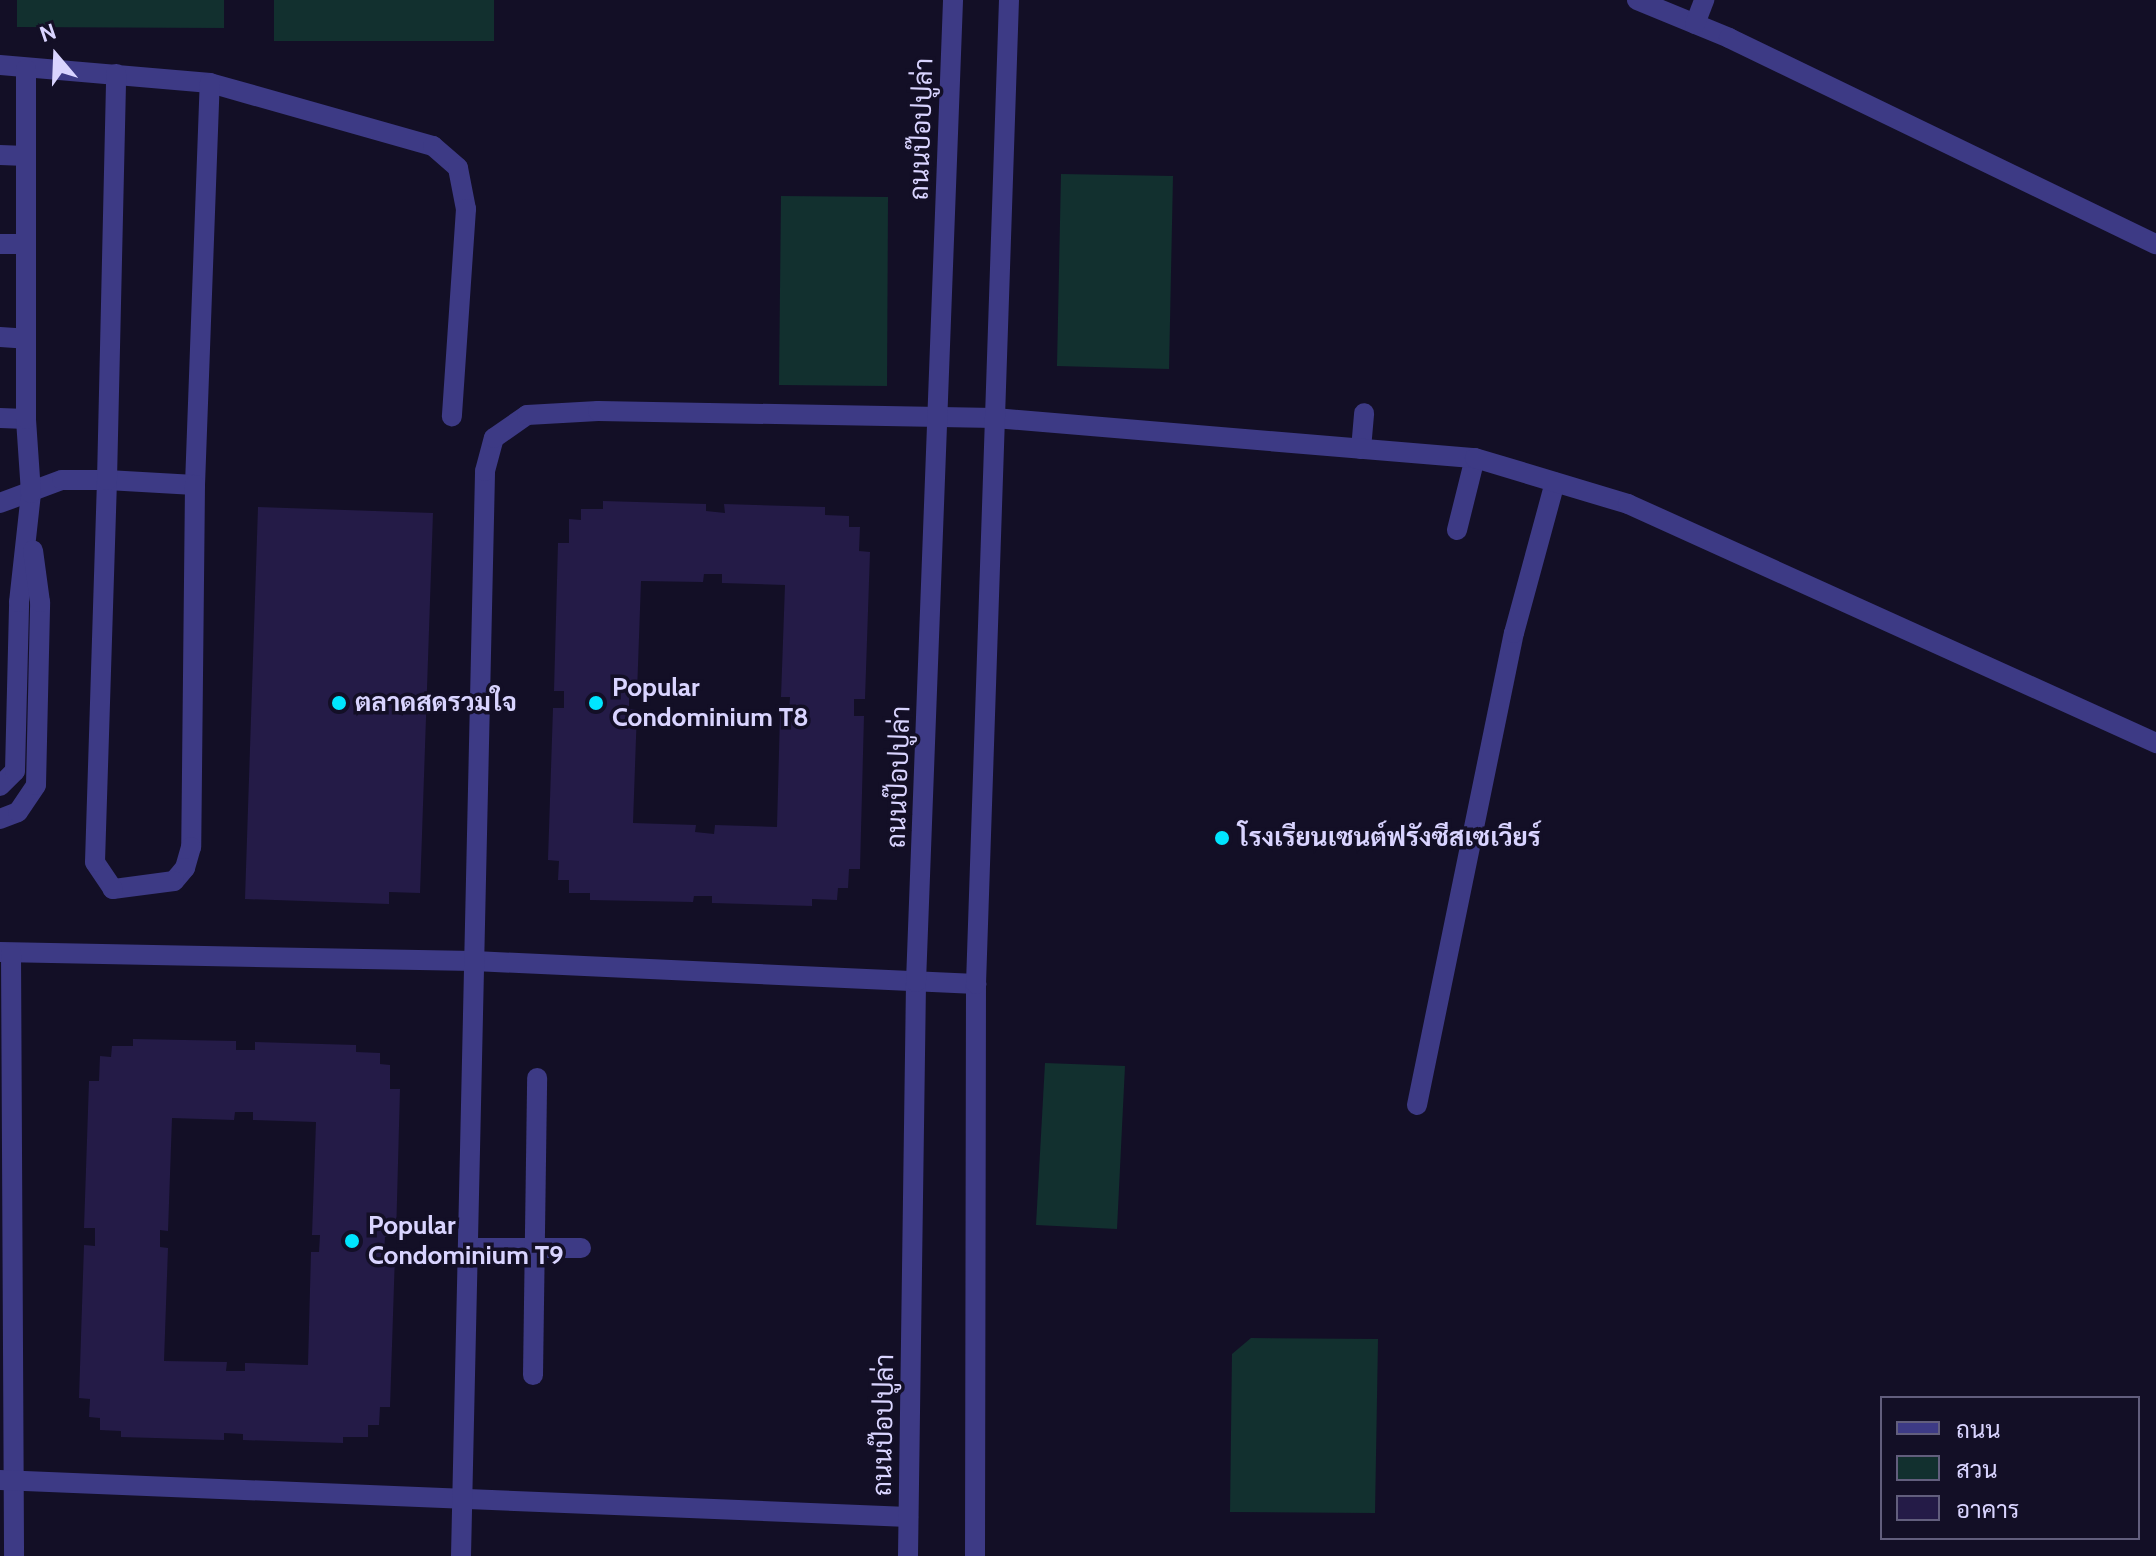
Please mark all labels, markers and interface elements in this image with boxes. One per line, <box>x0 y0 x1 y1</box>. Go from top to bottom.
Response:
north arrow <box>16 16 96 96</box>
text: N <box>36 18 60 48</box>
street label: ถนนป๊อปปูล่า <box>904 57 940 201</box>
place label: Popular Condominium T8 <box>612 672 809 734</box>
place label: ตลาดสดรวมใจ <box>355 687 517 719</box>
marker: ตลาดสดรวมใจ <box>330 694 348 712</box>
marker: Popular Condominium T8 <box>587 694 605 712</box>
street label: ถนนป๊อปปูล่า <box>881 705 917 849</box>
place label: โรงเรียนเซนต์ฟรังซีสเซเวียร์ <box>1238 822 1541 854</box>
marker: โรงเรียนเซนต์ฟรังซีสเซเวียร์ <box>1213 829 1231 847</box>
place label: Popular Condominium T9 <box>368 1210 564 1272</box>
marker: Popular Condominium T9 <box>343 1232 361 1250</box>
street label: ถนนป๊อปปูล่า <box>867 1354 901 1496</box>
legend <box>1880 1396 2140 1540</box>
text: ถนน <box>1956 1415 2001 1444</box>
text: สวน <box>1956 1455 1998 1484</box>
text: อาคาร <box>1956 1495 2019 1524</box>

